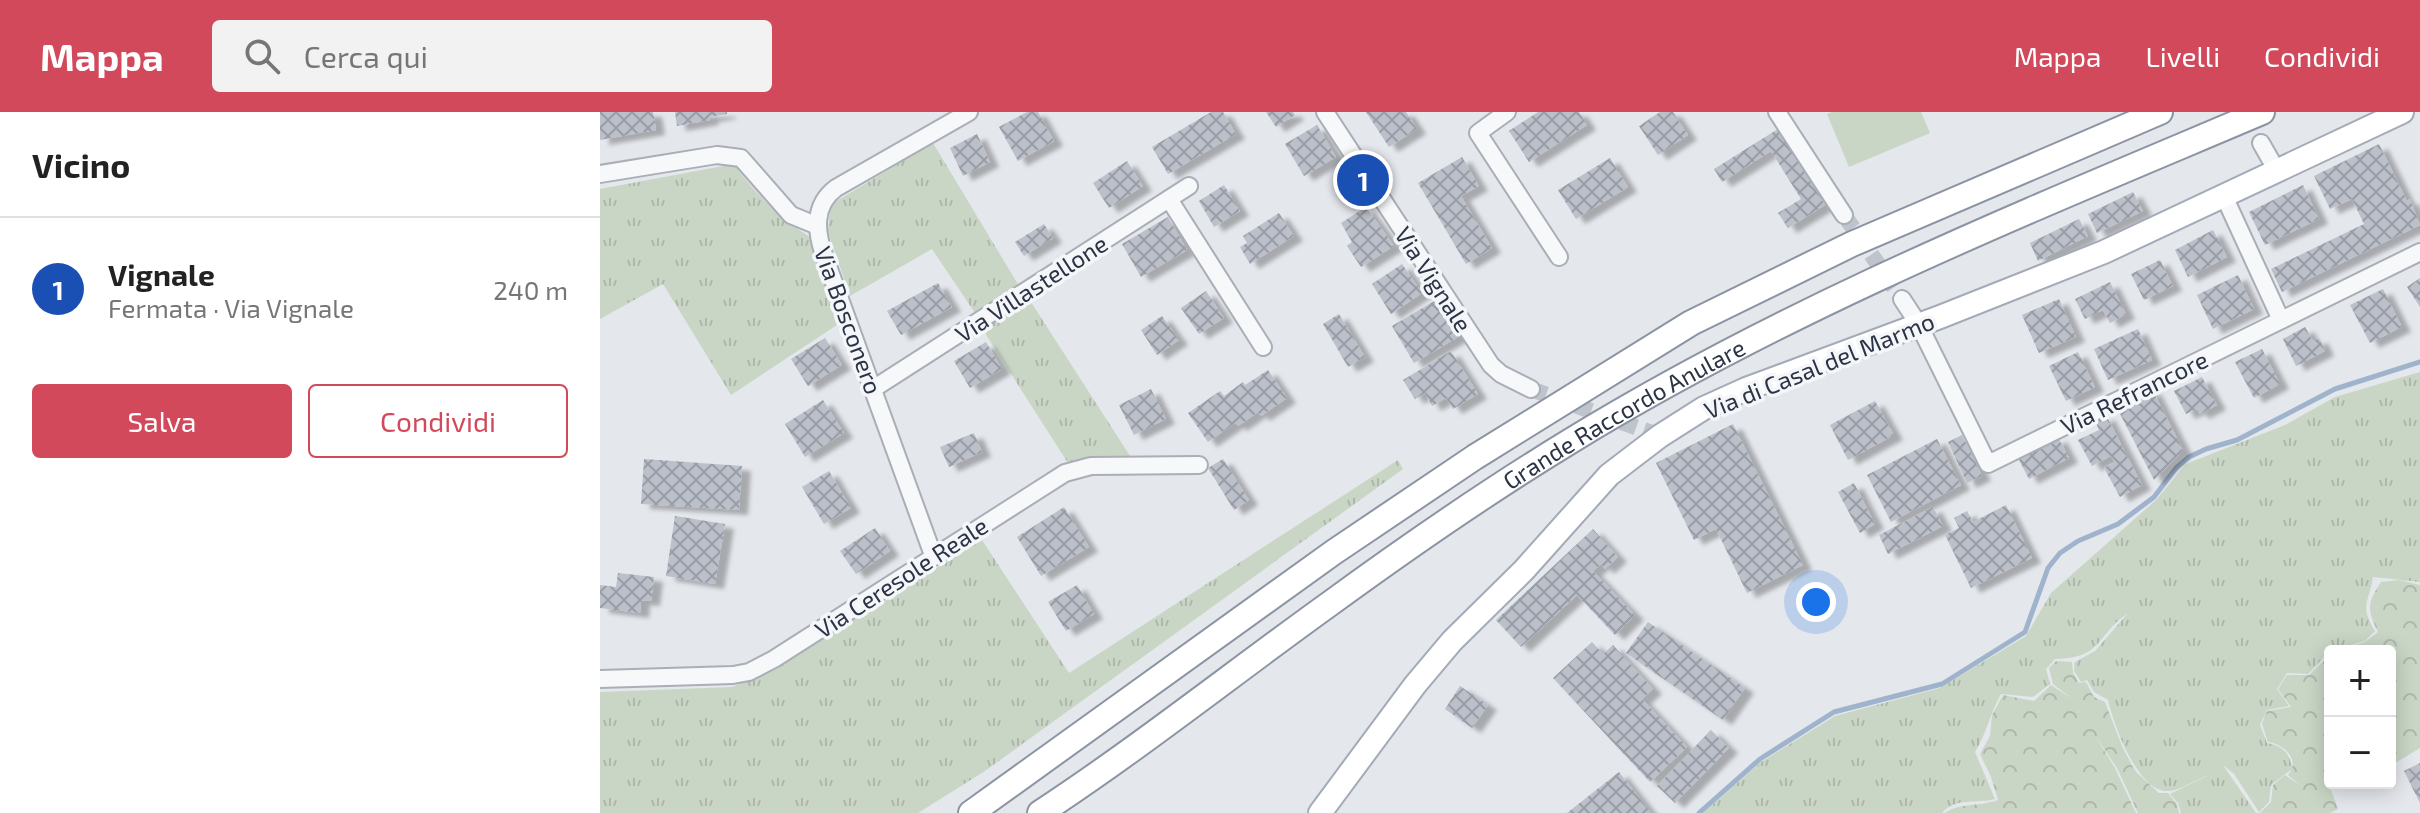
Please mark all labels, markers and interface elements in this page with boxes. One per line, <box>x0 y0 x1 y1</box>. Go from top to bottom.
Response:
search box <box>212 20 772 92</box>
text: Mappa <box>40 33 164 79</box>
icon: search <box>240 34 284 78</box>
text: Cerca qui <box>304 38 428 74</box>
text: Mappa <box>2014 39 2101 73</box>
text: Livelli <box>2145 39 2220 73</box>
text: Condividi <box>2264 39 2380 73</box>
text: Vicino <box>32 144 130 185</box>
pin: 1 <box>1337 150 1389 210</box>
street label: Via Vignale <box>1389 221 1479 337</box>
street label: Via Villastellone <box>950 228 1112 348</box>
street label: Via Bosconero <box>809 242 889 398</box>
text: Vignale <box>108 256 215 292</box>
text: 1 <box>52 274 64 305</box>
text: 240 m <box>493 274 568 305</box>
text: Fermata · Via Vignale <box>108 292 354 323</box>
street label: Via di Casal del Marmo <box>1700 306 1938 424</box>
street label: Grande Raccordo Anulare <box>1497 332 1749 495</box>
street label: Via Refrancore <box>2056 344 2212 440</box>
button: Salva <box>32 384 292 458</box>
button: Condividi <box>308 384 568 458</box>
street label: Via Ceresole Reale <box>809 510 993 644</box>
your location <box>1796 582 1836 622</box>
map controls <box>2324 645 2396 789</box>
button: + <box>2324 645 2396 717</box>
button: − <box>2324 717 2396 789</box>

